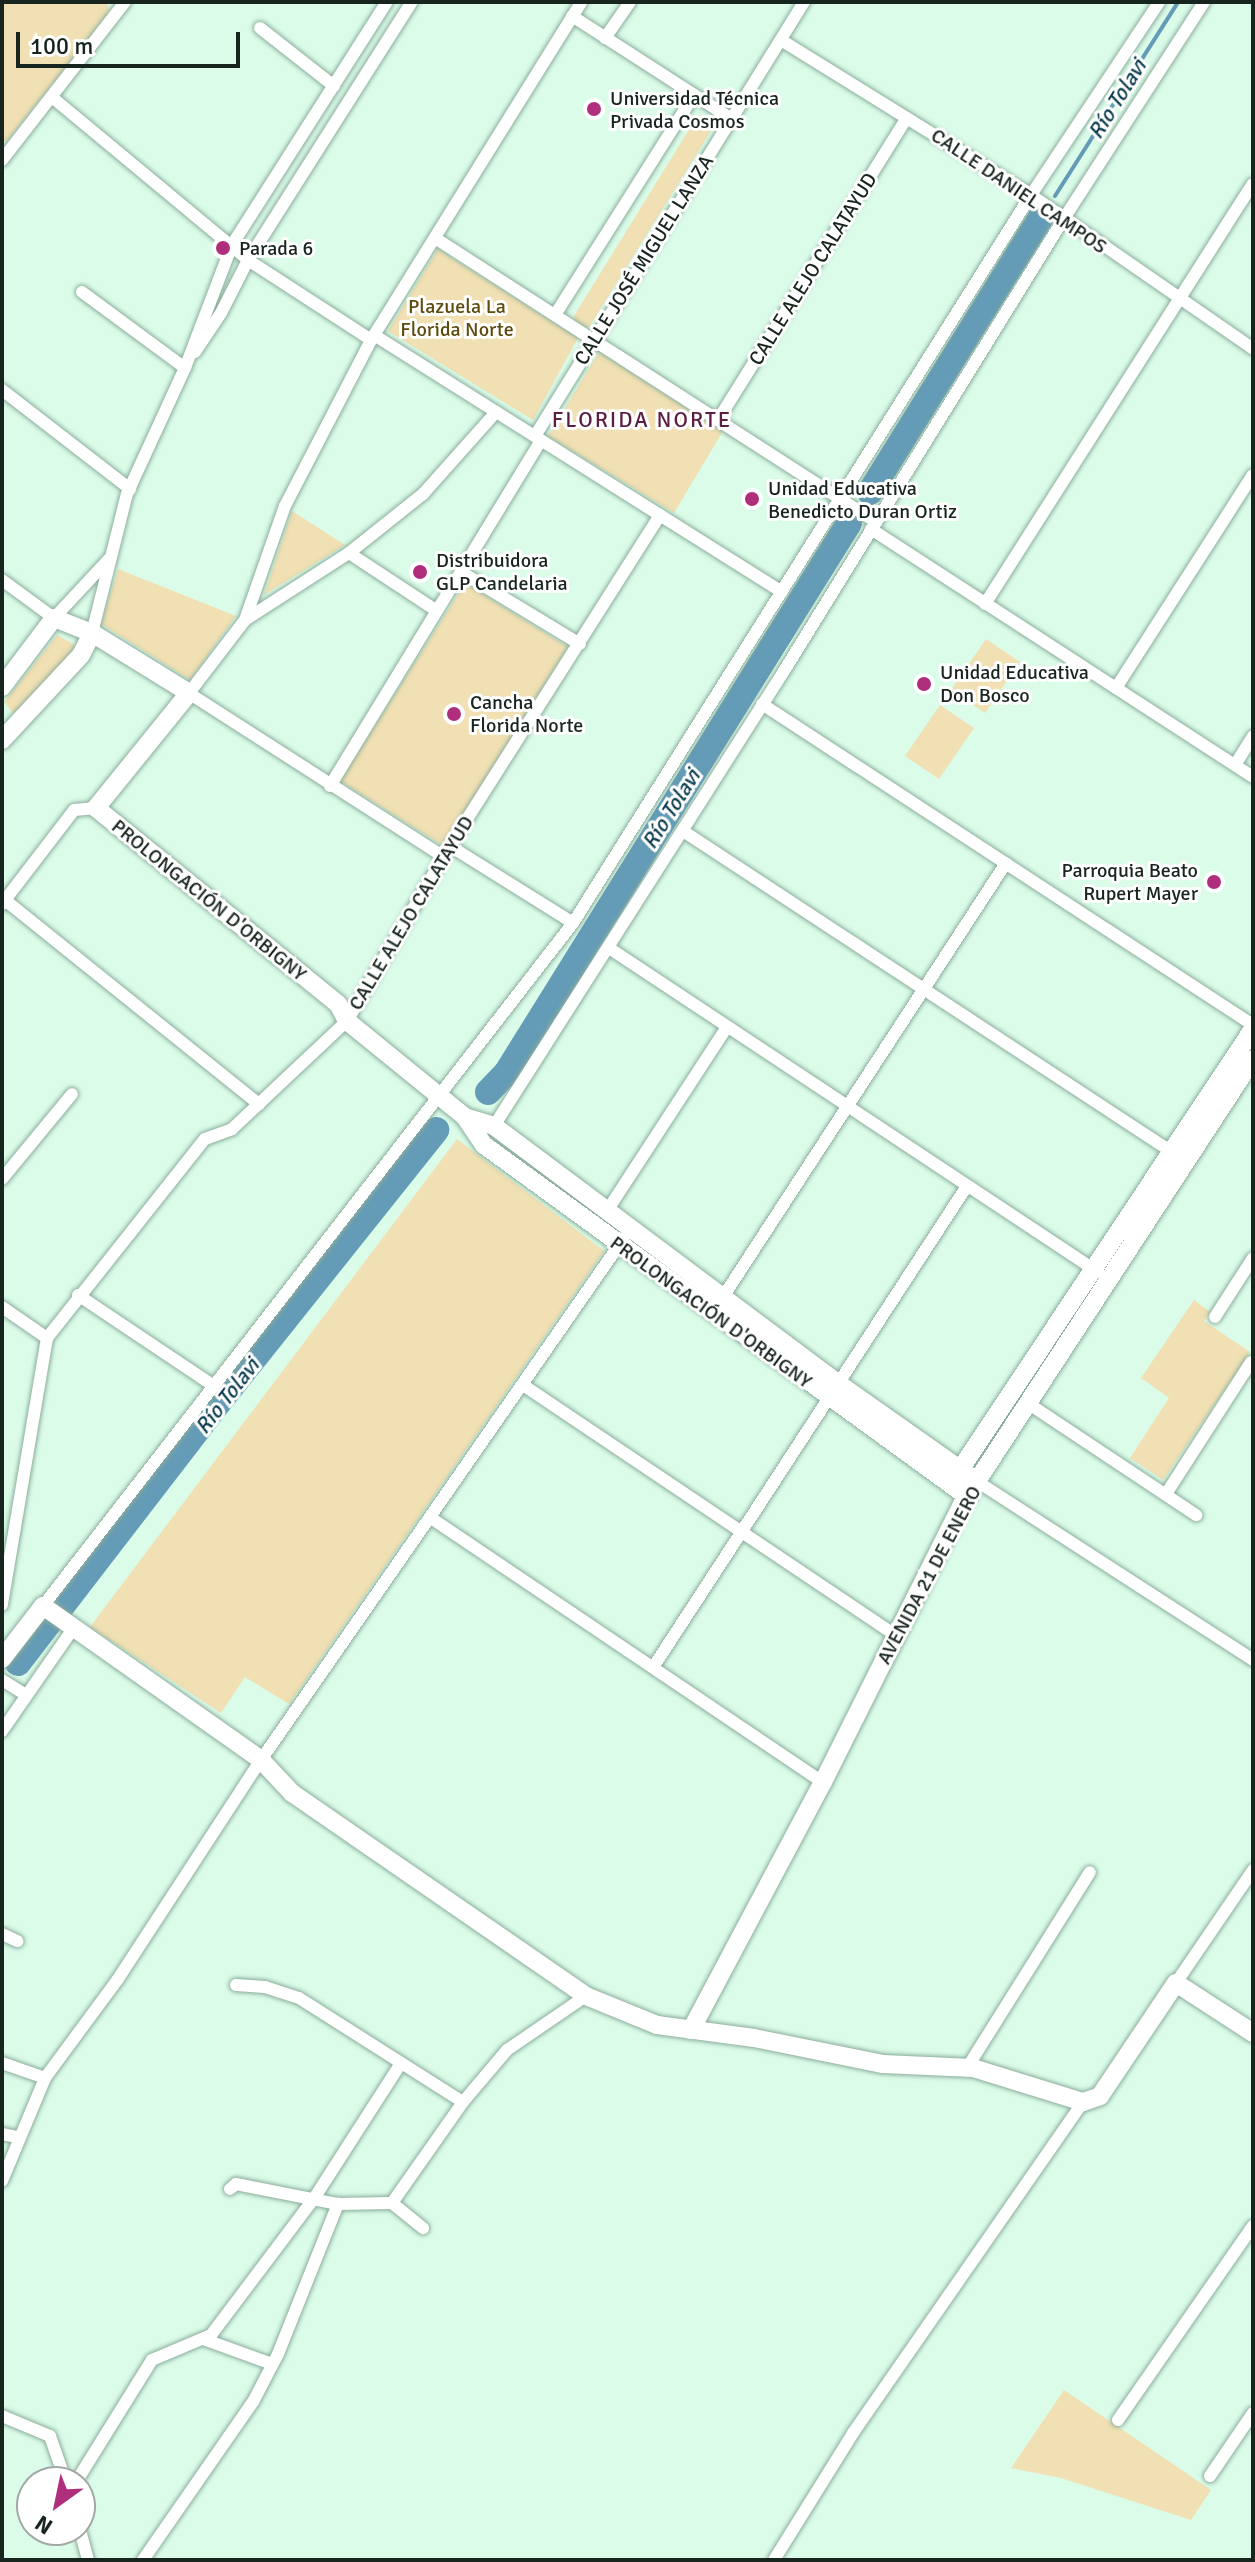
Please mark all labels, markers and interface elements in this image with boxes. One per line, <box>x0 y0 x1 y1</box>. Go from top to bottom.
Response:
scale bar <box>20 16 244 66</box>
text: 100 m <box>30 31 93 61</box>
water label: Río Tolavi <box>1082 54 1152 144</box>
place label: Universidad Técnica Privada Cosmos <box>610 86 779 133</box>
marker: Universidad Técnica Privada Cosmos <box>585 100 603 118</box>
street label: CALLE DANIEL CAMPOS <box>927 123 1111 259</box>
street label: CALLE JOSÉ MIGUEL LANZA <box>569 151 719 369</box>
street label: CALLE ALEJO CALATAYUD <box>744 168 882 370</box>
place label: Parada 6 <box>239 236 313 260</box>
marker: Parada 6 <box>214 239 232 257</box>
park label: Plazuela La Florida Norte <box>400 294 514 341</box>
district label: FLORIDA NORTE <box>552 407 732 433</box>
place label: Unidad Educativa Benedicto Duran Ortiz <box>768 476 957 523</box>
marker: Unidad Educativa Benedicto Duran Ortiz <box>743 490 761 508</box>
place label: Distribuidora GLP Candelaria <box>436 548 568 595</box>
marker: Distribuidora GLP Candelaria <box>411 563 429 581</box>
place label: Unidad Educativa Don Bosco <box>940 660 1089 707</box>
marker: Unidad Educativa Don Bosco <box>915 675 933 693</box>
place label: Cancha Florida Norte <box>470 690 583 737</box>
marker: Cancha Florida Norte <box>445 705 463 723</box>
water label: Río Tolavi <box>636 764 706 854</box>
street label: CALLE ALEJO CALATAYUD <box>343 811 479 1015</box>
street label: PROLONGACIÓN D'ORBIGNY <box>107 814 311 986</box>
place label: Parroquia Beato Rupert Mayer <box>1062 858 1198 905</box>
marker: Parroquia Beato Rupert Mayer <box>1205 873 1223 891</box>
street label: PROLONGACIÓN D'ORBIGNY <box>605 1231 817 1393</box>
water label: Río Tolavi <box>189 1353 265 1439</box>
street label: AVENIDA 21 DE ENERO <box>872 1482 986 1668</box>
north arrow <box>16 2466 96 2546</box>
text: N <box>30 2509 58 2540</box>

